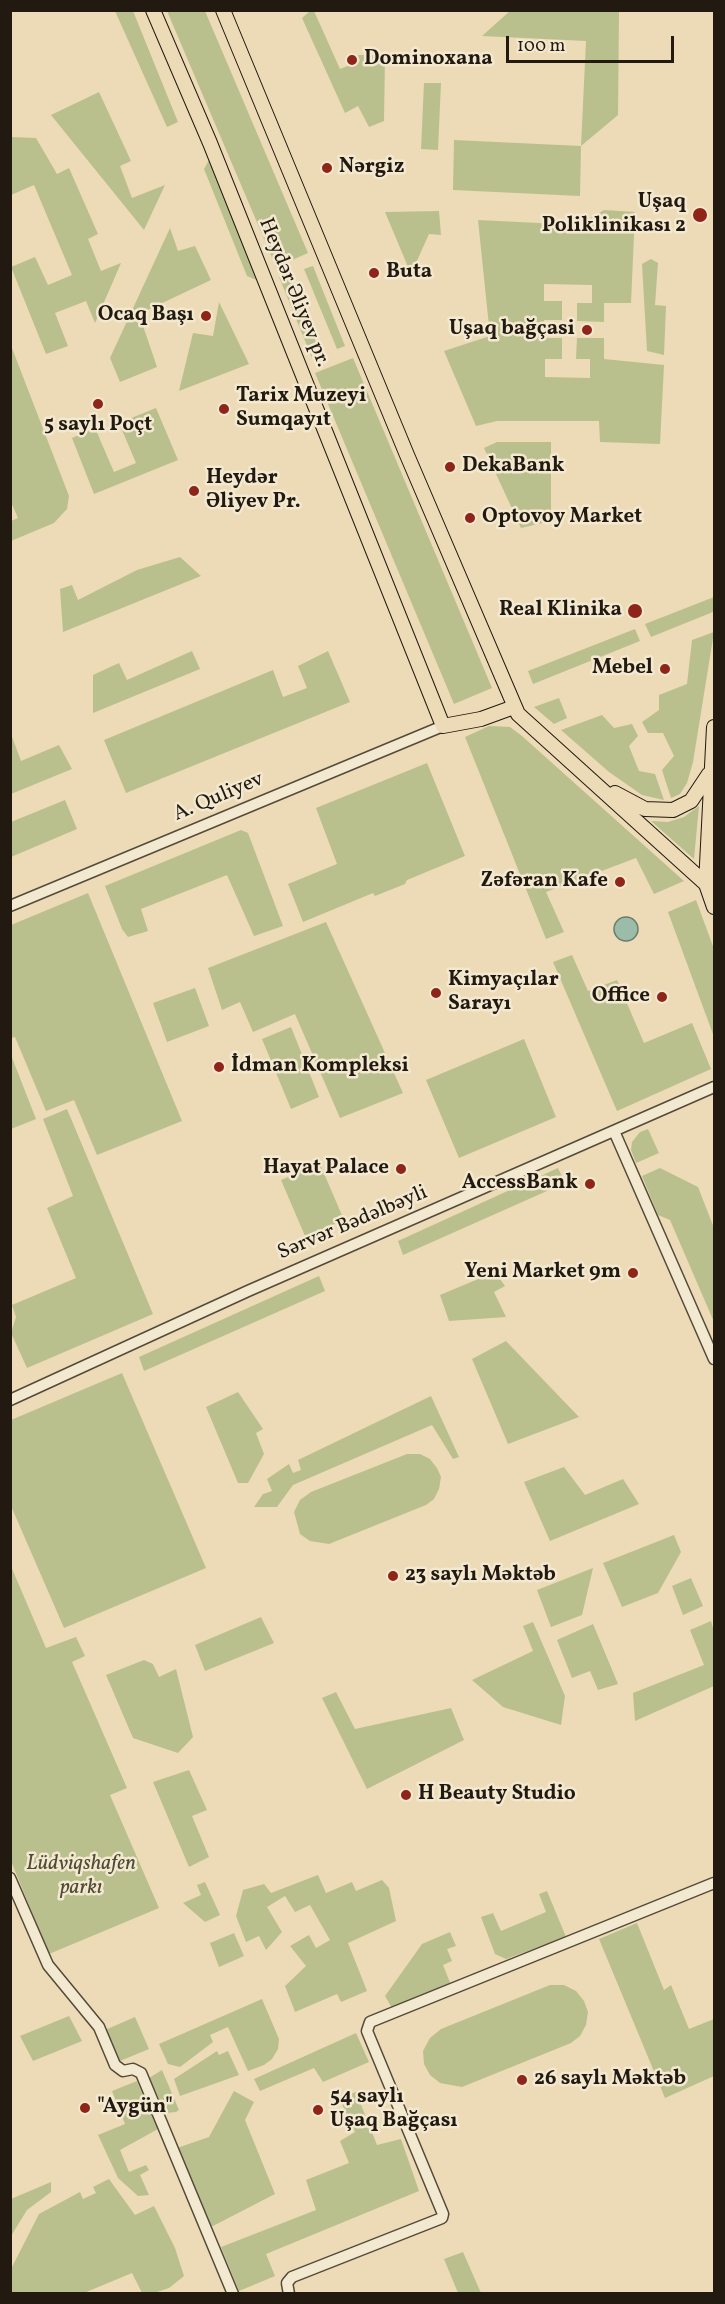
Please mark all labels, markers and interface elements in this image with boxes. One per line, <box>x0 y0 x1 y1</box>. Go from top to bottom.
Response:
scale bar <box>509 24 677 62</box>
text: 100 m <box>517 34 566 59</box>
place label: Dominoxana <box>364 47 493 73</box>
marker: Dominoxana <box>345 53 359 67</box>
place label: Nərgiz <box>339 155 404 181</box>
marker: Nərgiz <box>320 161 334 175</box>
place label: Uşaq Poliklinikası 2 <box>542 190 686 240</box>
marker: Uşaq Poliklinikası 2 <box>691 206 709 224</box>
street label: Heydər Əliyev pr. <box>252 215 334 371</box>
place label: Buta <box>386 260 432 286</box>
marker: Buta <box>367 266 381 280</box>
place label: Ocaq Başı <box>98 303 194 329</box>
marker: Ocaq Başı <box>199 309 213 323</box>
place label: Uşaq bağçasi <box>449 317 575 343</box>
marker: Uşaq bağçasi <box>580 323 594 337</box>
place label: Tarix Muzeyi Sumqayıt <box>236 384 366 434</box>
marker: 5 saylı Poçt <box>91 397 105 411</box>
marker: Tarix Muzeyi Sumqayıt <box>217 402 231 416</box>
place label: 5 saylı Poçt <box>44 413 152 439</box>
place label: DekaBank <box>462 454 564 480</box>
marker: DekaBank <box>443 460 457 474</box>
place label: Heydər Əliyev Pr. <box>206 466 301 516</box>
marker: Heydər Əliyev Pr. <box>187 484 201 498</box>
place label: Optovoy Market <box>482 505 642 531</box>
marker: Optovoy Market <box>463 511 477 525</box>
place label: Real Klinika <box>499 598 622 624</box>
marker: Real Klinika <box>626 602 644 620</box>
place label: Mebel <box>592 656 653 682</box>
marker: Mebel <box>658 662 672 676</box>
street label: A. Quliyev <box>170 768 268 828</box>
place label: Zәfәran Kafe <box>480 869 608 895</box>
marker: Zәfәran Kafe <box>613 875 627 889</box>
place label: Kimyaçılar Sarayı <box>448 968 559 1018</box>
place label: Office <box>592 984 650 1010</box>
marker: Kimyaçılar Sarayı <box>429 986 443 1000</box>
marker: Office <box>655 990 669 1004</box>
place label: İdman Kompleksi <box>231 1054 409 1080</box>
marker: İdman Kompleksi <box>212 1060 226 1074</box>
place label: Hayat Palace <box>263 1156 389 1182</box>
marker: Hayat Palace <box>394 1162 408 1176</box>
place label: AccessBank <box>462 1171 578 1197</box>
marker: AccessBank <box>583 1177 597 1191</box>
street label: Sərvər Bədəlbəyli <box>274 1181 432 1267</box>
place label: Yeni Market 9m <box>464 1260 621 1286</box>
marker: Yeni Market 9m <box>626 1266 640 1280</box>
place label: 23 saylı Məktəb <box>405 1563 556 1589</box>
marker: 23 saylı Məktəb <box>386 1569 400 1583</box>
place label: H Beauty Studio <box>418 1782 576 1808</box>
marker: H Beauty Studio <box>399 1788 413 1802</box>
park label: Lüdviqshafen parkı <box>26 1852 136 1902</box>
place label: 26 saylı Məktəb <box>534 2067 686 2093</box>
marker: 26 saylı Məktəb <box>515 2073 529 2087</box>
place label: 54 saylı Uşaq Bağçası <box>330 2085 458 2135</box>
place label: "Aygün" <box>97 2095 173 2121</box>
marker: "Aygün" <box>78 2101 92 2115</box>
marker: 54 saylı Uşaq Bağçası <box>311 2103 325 2117</box>

